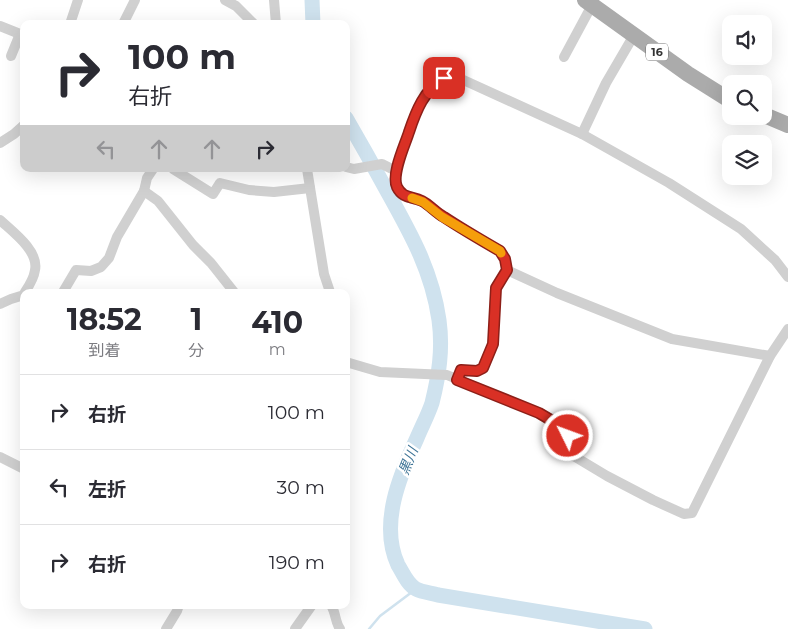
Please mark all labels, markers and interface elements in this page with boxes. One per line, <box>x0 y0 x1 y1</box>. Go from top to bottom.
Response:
map controls <box>722 15 772 185</box>
button: sound <box>722 15 772 65</box>
text: 100 m <box>128 35 236 78</box>
icon: right <box>45 40 110 105</box>
road number: 16 <box>646 44 668 61</box>
pin <box>423 57 465 99</box>
icon: arrive <box>430 64 458 92</box>
button: search <box>722 75 772 125</box>
text: 右折 <box>128 83 172 110</box>
icon: left <box>92 135 120 163</box>
icon: ahead <box>145 135 173 163</box>
icon: ahead <box>198 135 226 163</box>
icon: right <box>251 135 279 163</box>
button: layers <box>722 135 772 185</box>
text: 18:52 <box>67 301 142 338</box>
text: 1 <box>190 301 202 338</box>
text: 410 <box>251 304 303 341</box>
text: m <box>269 340 286 359</box>
text: 到着 <box>88 341 120 360</box>
text: 分 <box>188 341 204 360</box>
icon: right <box>45 398 73 426</box>
text: 100 m <box>268 401 325 424</box>
text: 右折 <box>88 403 126 426</box>
position arrow <box>541 409 593 461</box>
water label: 黒川 <box>394 443 422 477</box>
icon: left <box>45 473 73 501</box>
text: 30 m <box>277 476 325 499</box>
text: 左折 <box>88 478 126 501</box>
icon: right <box>45 548 73 576</box>
text: 190 m <box>269 551 325 574</box>
text: 右折 <box>88 553 126 576</box>

